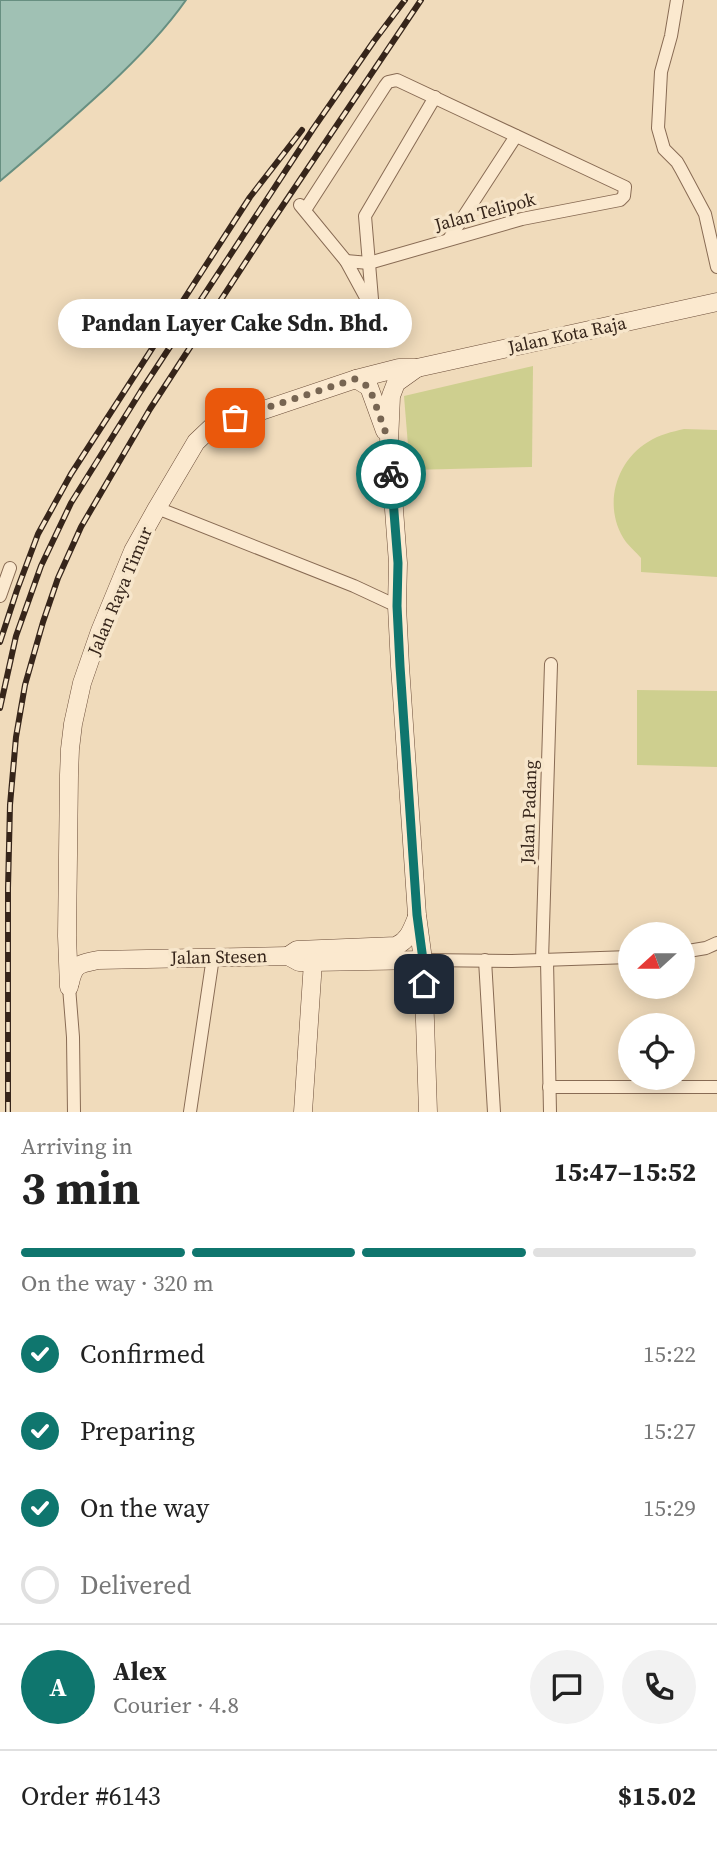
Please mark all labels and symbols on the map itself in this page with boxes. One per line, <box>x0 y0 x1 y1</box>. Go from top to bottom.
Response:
street label: Jalan Telipok <box>431 186 538 237</box>
callout: Pandan Layer Cake Sdn. Bhd. <box>58 299 412 348</box>
street label: Jalan Kota Raja <box>504 310 629 359</box>
pin <box>205 388 265 448</box>
courier <box>356 439 426 509</box>
street label: Jalan Raya Timur <box>81 522 158 660</box>
street label: Jalan Padang <box>514 760 543 865</box>
north arrow <box>618 922 695 999</box>
street label: Jalan Stesen <box>169 943 268 970</box>
pin <box>394 954 454 1014</box>

